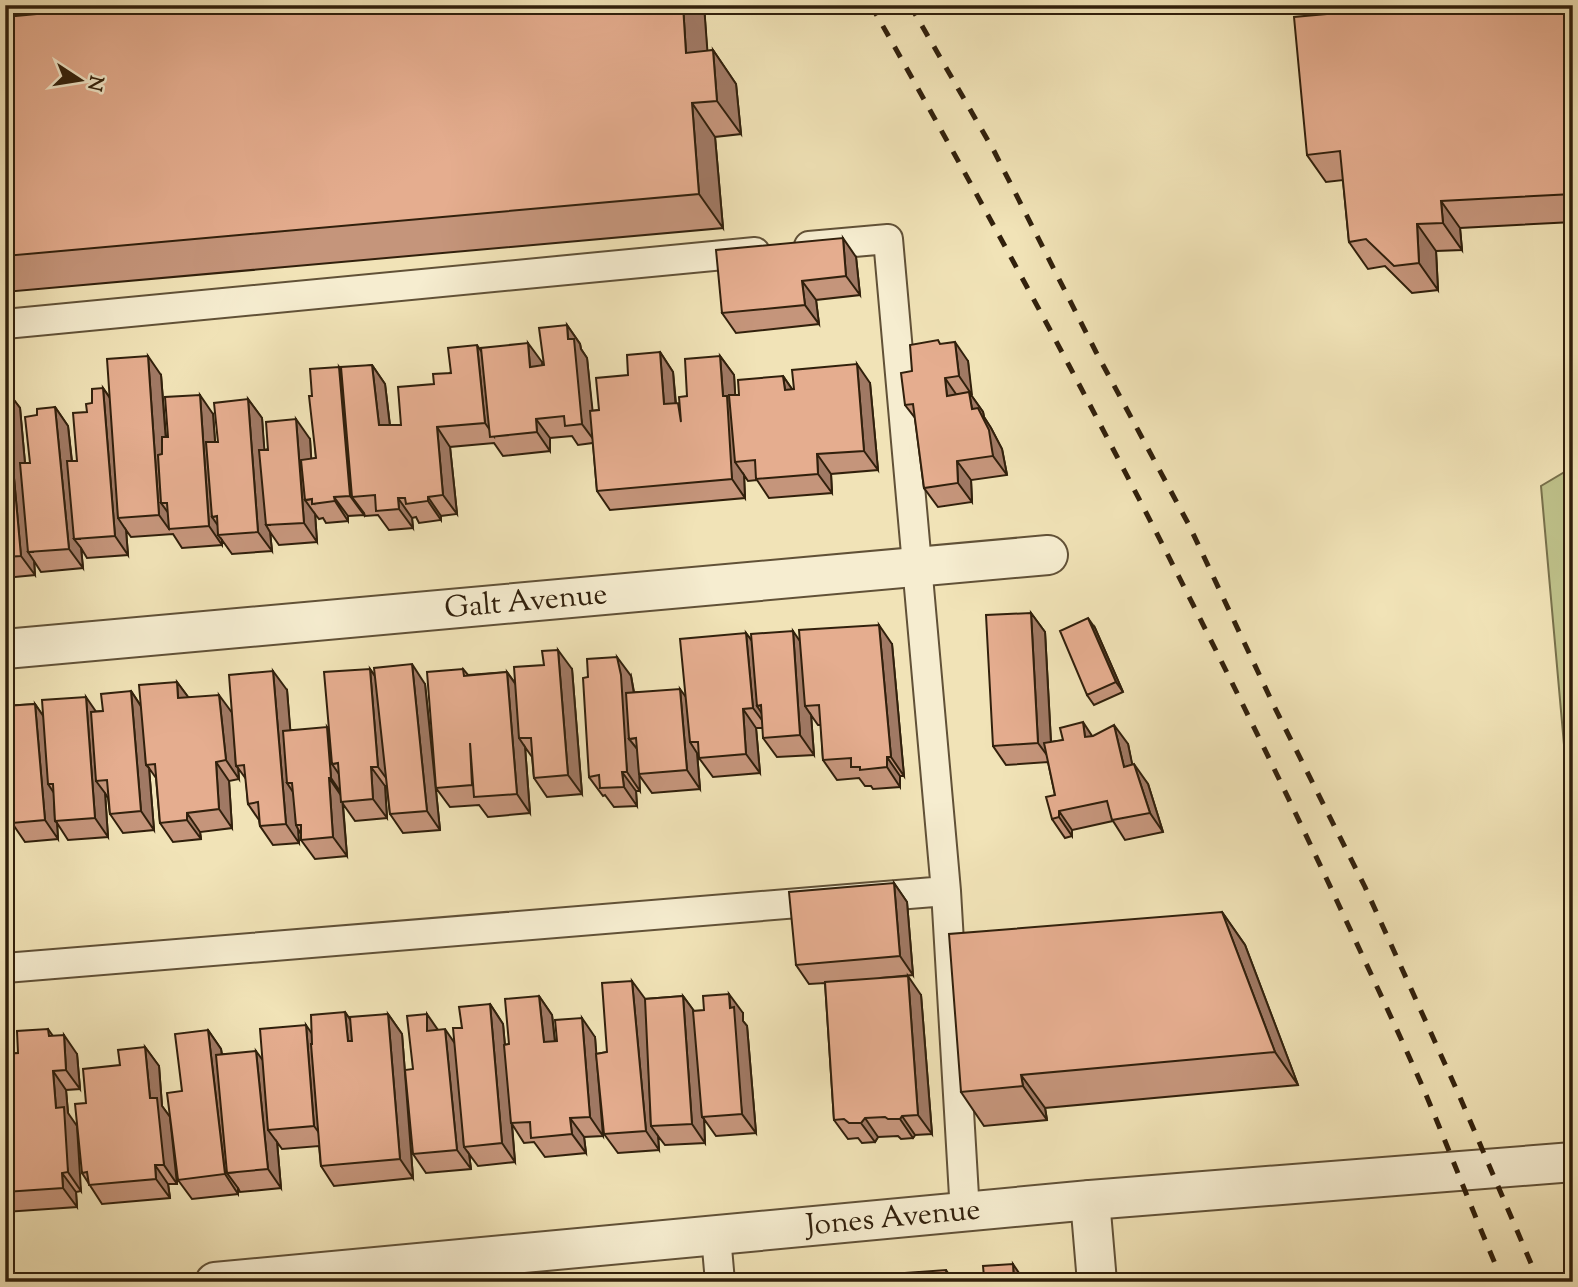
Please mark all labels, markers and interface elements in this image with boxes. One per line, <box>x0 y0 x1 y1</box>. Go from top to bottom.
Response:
north arrow <box>46 46 116 116</box>
text: N <box>79 73 109 93</box>
street label: Galt Avenue <box>443 573 609 631</box>
street label: Jones Avenue <box>802 1189 982 1248</box>

